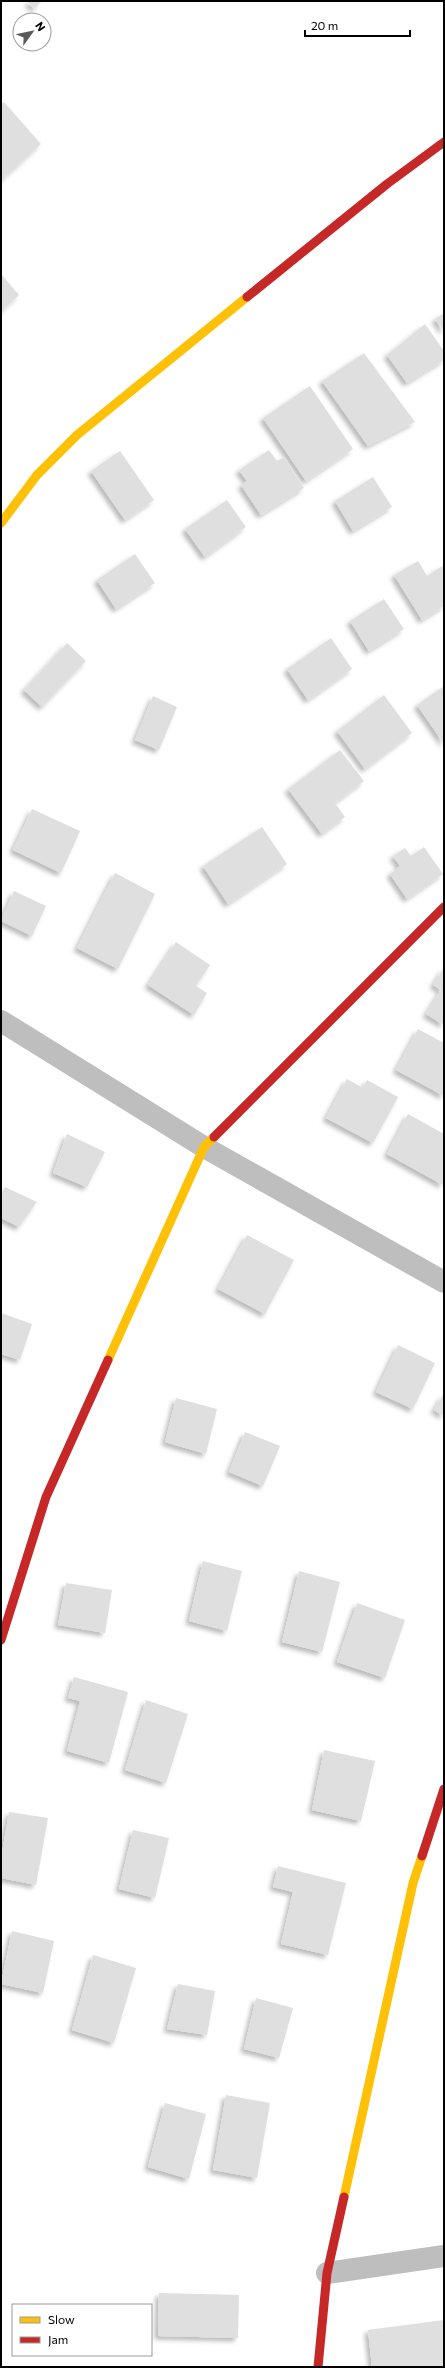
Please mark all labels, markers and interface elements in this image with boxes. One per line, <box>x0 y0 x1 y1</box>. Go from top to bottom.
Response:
north arrow <box>12 12 52 52</box>
scale bar <box>305 12 410 38</box>
text: 20 m <box>311 18 338 32</box>
text: N <box>33 19 49 33</box>
legend <box>12 2304 152 2356</box>
text: Slow <box>48 2312 75 2326</box>
text: Jam <box>48 2332 68 2347</box>

